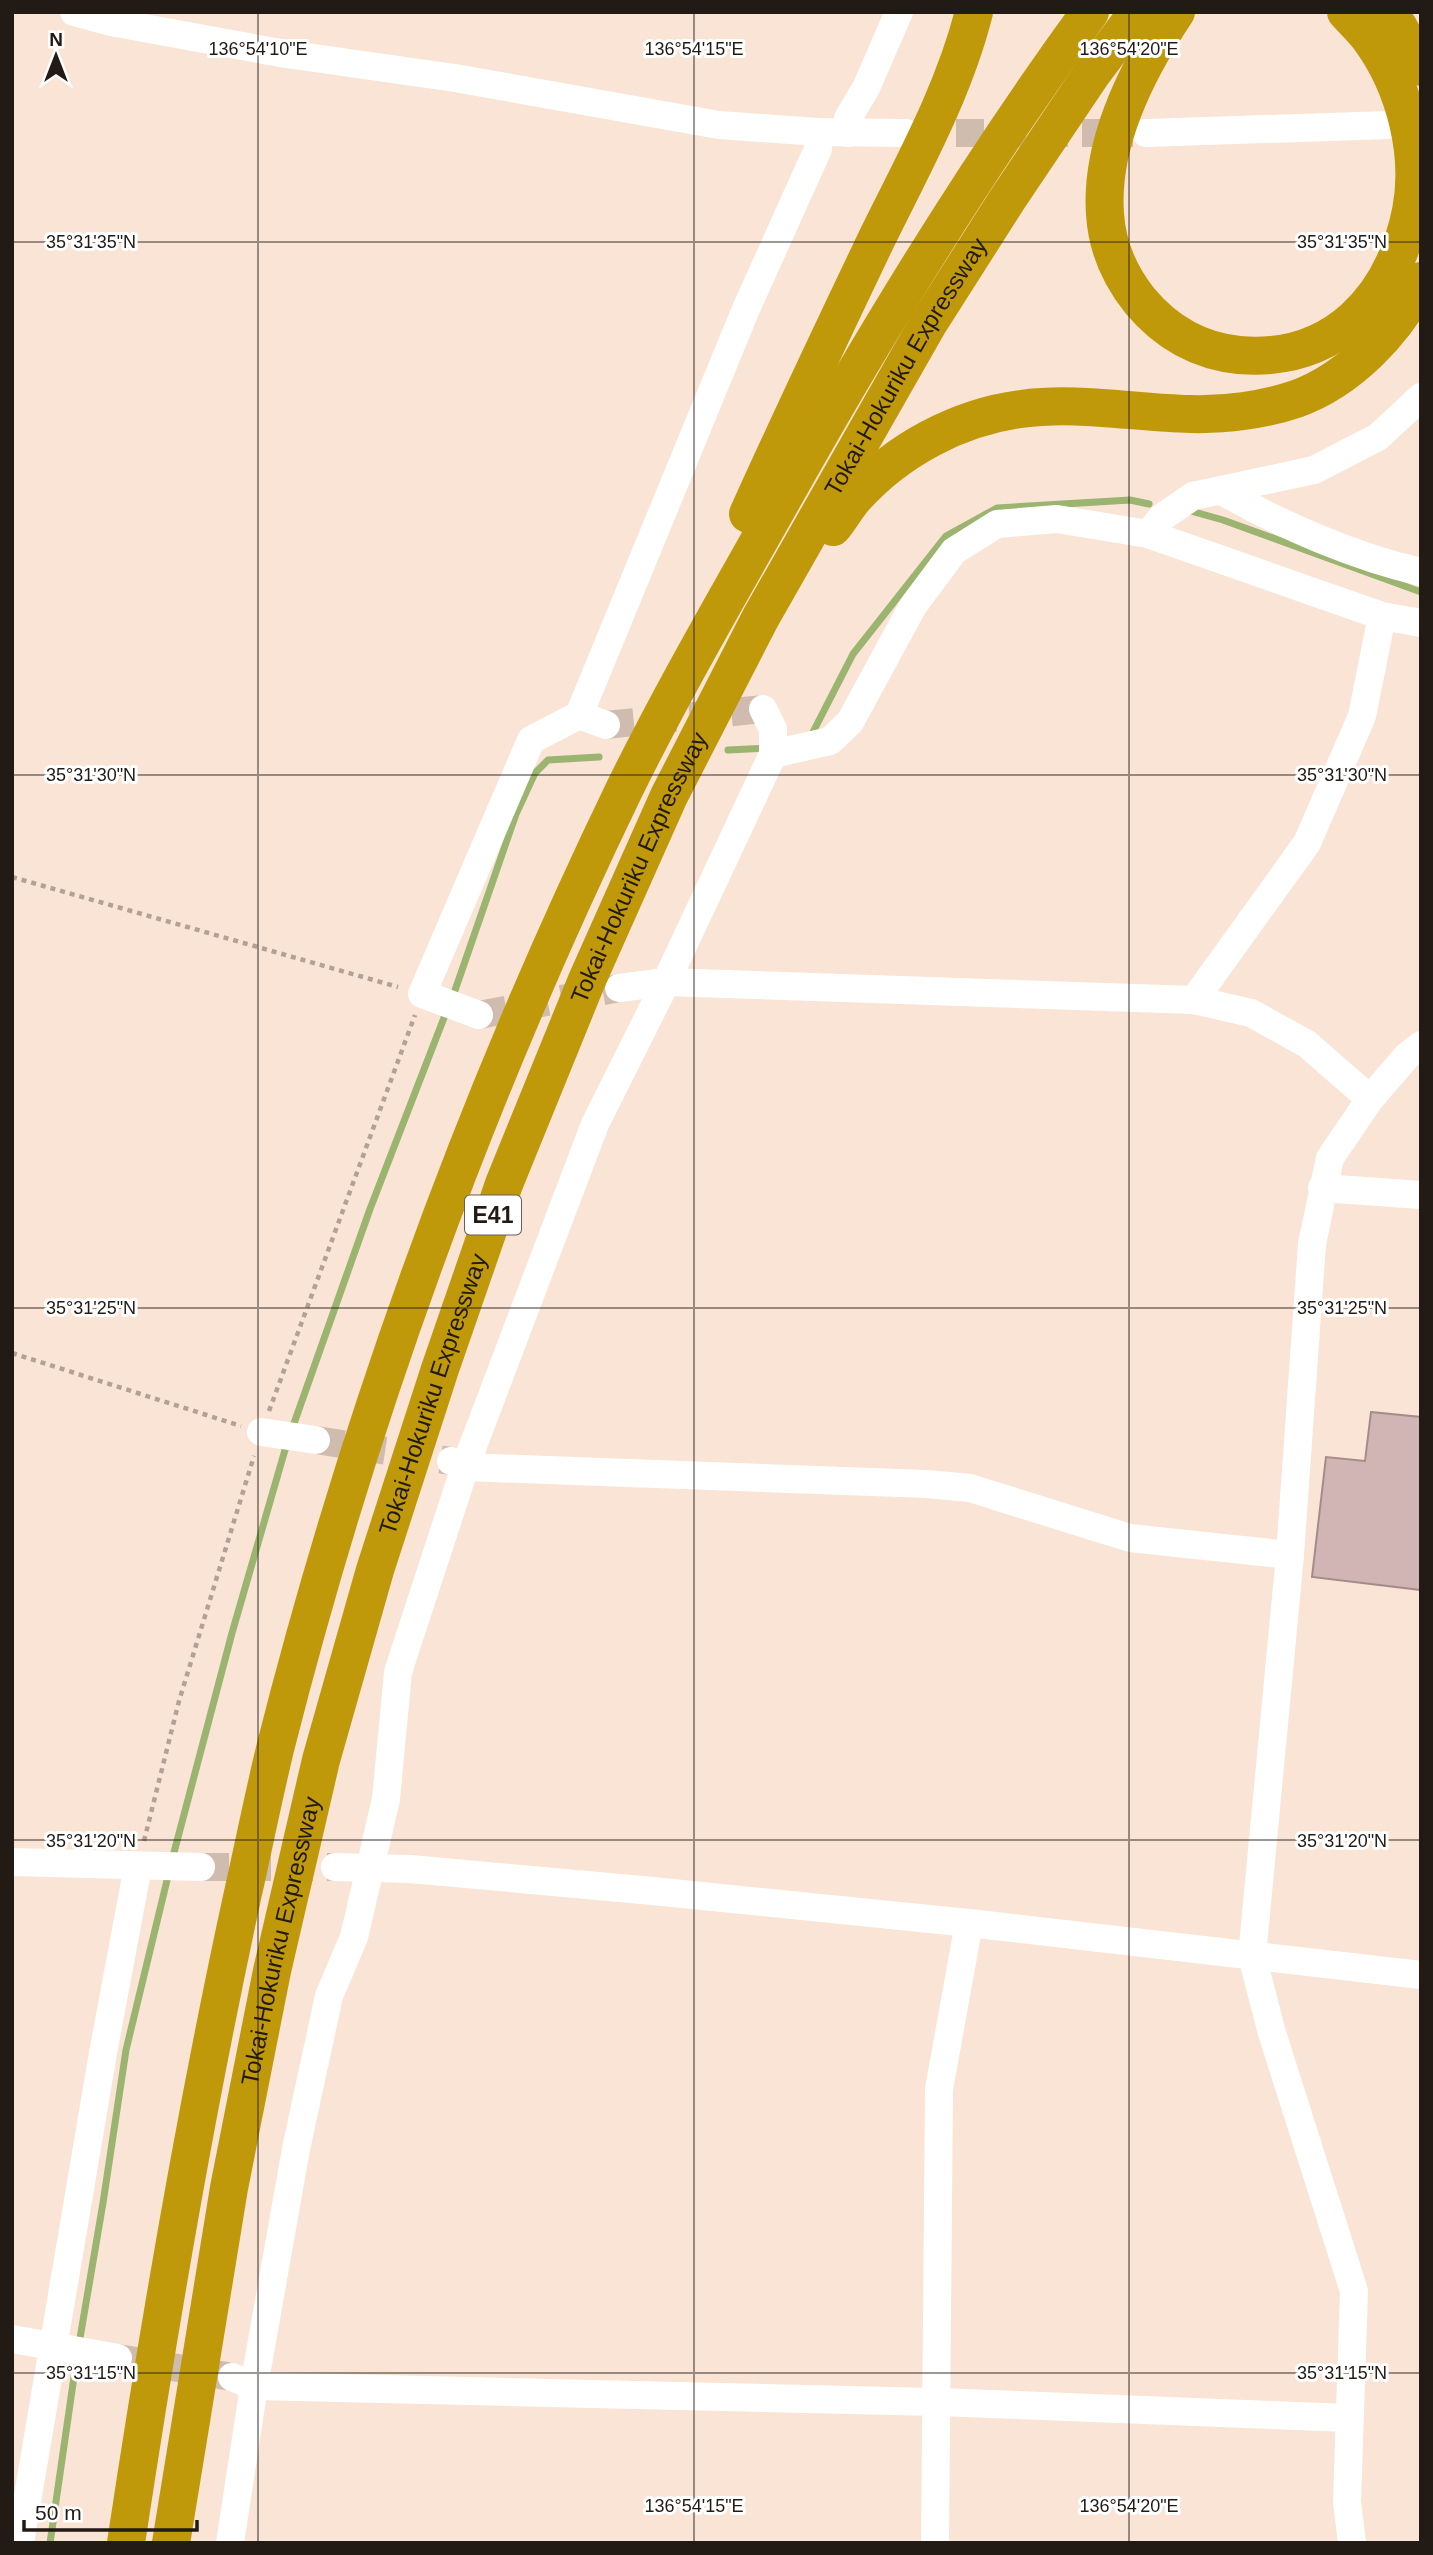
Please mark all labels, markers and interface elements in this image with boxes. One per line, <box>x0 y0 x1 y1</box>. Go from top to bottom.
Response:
north arrow <box>21 21 91 91</box>
text: N <box>49 29 63 50</box>
text: 136°54'10"E <box>208 39 308 59</box>
text: 136°54'15"E <box>644 39 744 59</box>
text: 136°54'20"E <box>1079 39 1179 59</box>
text: 35°31'35"N <box>46 232 136 252</box>
text: 35°31'35"N <box>1297 232 1387 252</box>
street label: Tokai-Hokuriku Expressway <box>819 233 992 500</box>
street label: Tokai-Hokuriku Expressway <box>565 728 712 1007</box>
text: 35°31'30"N <box>46 765 136 785</box>
text: 35°31'30"N <box>1297 765 1387 785</box>
road number: E41 <box>465 1196 521 1234</box>
street label: Tokai-Hokuriku Expressway <box>373 1250 492 1538</box>
text: 35°31'25"N <box>46 1298 136 1318</box>
text: 35°31'25"N <box>1297 1298 1387 1318</box>
street label: Tokai-Hokuriku Expressway <box>236 1794 325 2088</box>
text: 35°31'20"N <box>46 1831 136 1851</box>
text: 35°31'20"N <box>1297 1831 1387 1851</box>
text: 35°31'15"N <box>46 2363 136 2383</box>
text: 35°31'15"N <box>1297 2363 1387 2383</box>
scale bar <box>24 2488 198 2532</box>
text: 136°54'15"E <box>644 2496 744 2516</box>
text: 136°54'20"E <box>1079 2496 1179 2516</box>
text: 50 m <box>35 2501 82 2524</box>

